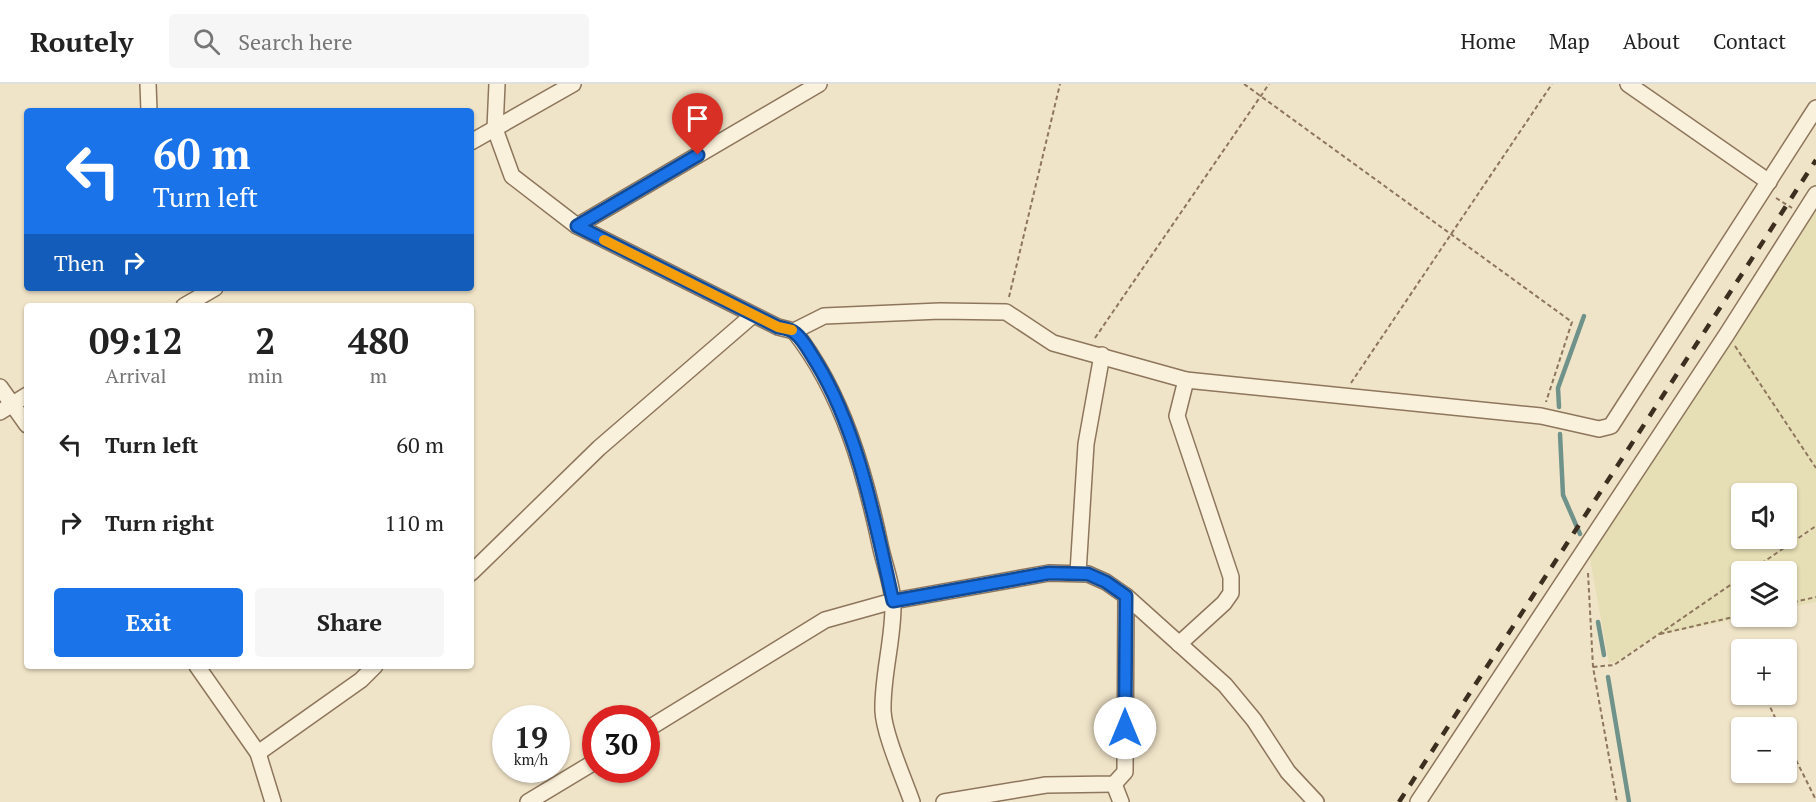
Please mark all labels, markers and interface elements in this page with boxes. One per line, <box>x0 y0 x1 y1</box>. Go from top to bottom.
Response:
search box <box>169 14 589 68</box>
text: Routely <box>30 23 133 60</box>
icon: search <box>190 25 223 58</box>
text: Search here <box>238 27 353 56</box>
text: Home <box>1460 27 1516 55</box>
text: Map <box>1549 27 1590 55</box>
text: About <box>1623 27 1680 55</box>
text: Contact <box>1713 27 1786 55</box>
pin <box>672 93 723 155</box>
icon: arrive <box>681 102 714 135</box>
text: 60 m <box>153 125 251 181</box>
icon: left <box>54 132 132 210</box>
text: Turn left <box>153 179 258 215</box>
icon: right <box>117 246 150 279</box>
text: Then <box>54 248 105 277</box>
text: 09:12 <box>89 317 183 364</box>
text: 2 <box>255 317 276 364</box>
text: 480 <box>348 317 409 364</box>
text: Arrival <box>105 362 167 389</box>
text: min <box>248 362 283 389</box>
text: m <box>370 362 387 389</box>
icon: left <box>54 428 87 461</box>
text: Turn left <box>105 430 198 459</box>
text: 60 m <box>396 430 444 459</box>
map controls <box>1731 483 1797 783</box>
button: sound <box>1731 483 1797 549</box>
icon: right <box>54 506 87 539</box>
text: Turn right <box>105 508 214 537</box>
text: 110 m <box>384 508 444 537</box>
button: layers <box>1731 561 1797 627</box>
button: Exit <box>54 588 243 657</box>
button: Share <box>255 588 444 657</box>
button: + <box>1731 639 1797 705</box>
position arrow <box>1093 696 1157 760</box>
speed limit sign: 30 <box>582 705 660 783</box>
text: 19 <box>514 717 548 757</box>
button: − <box>1731 717 1797 783</box>
text: km/h <box>514 749 548 769</box>

